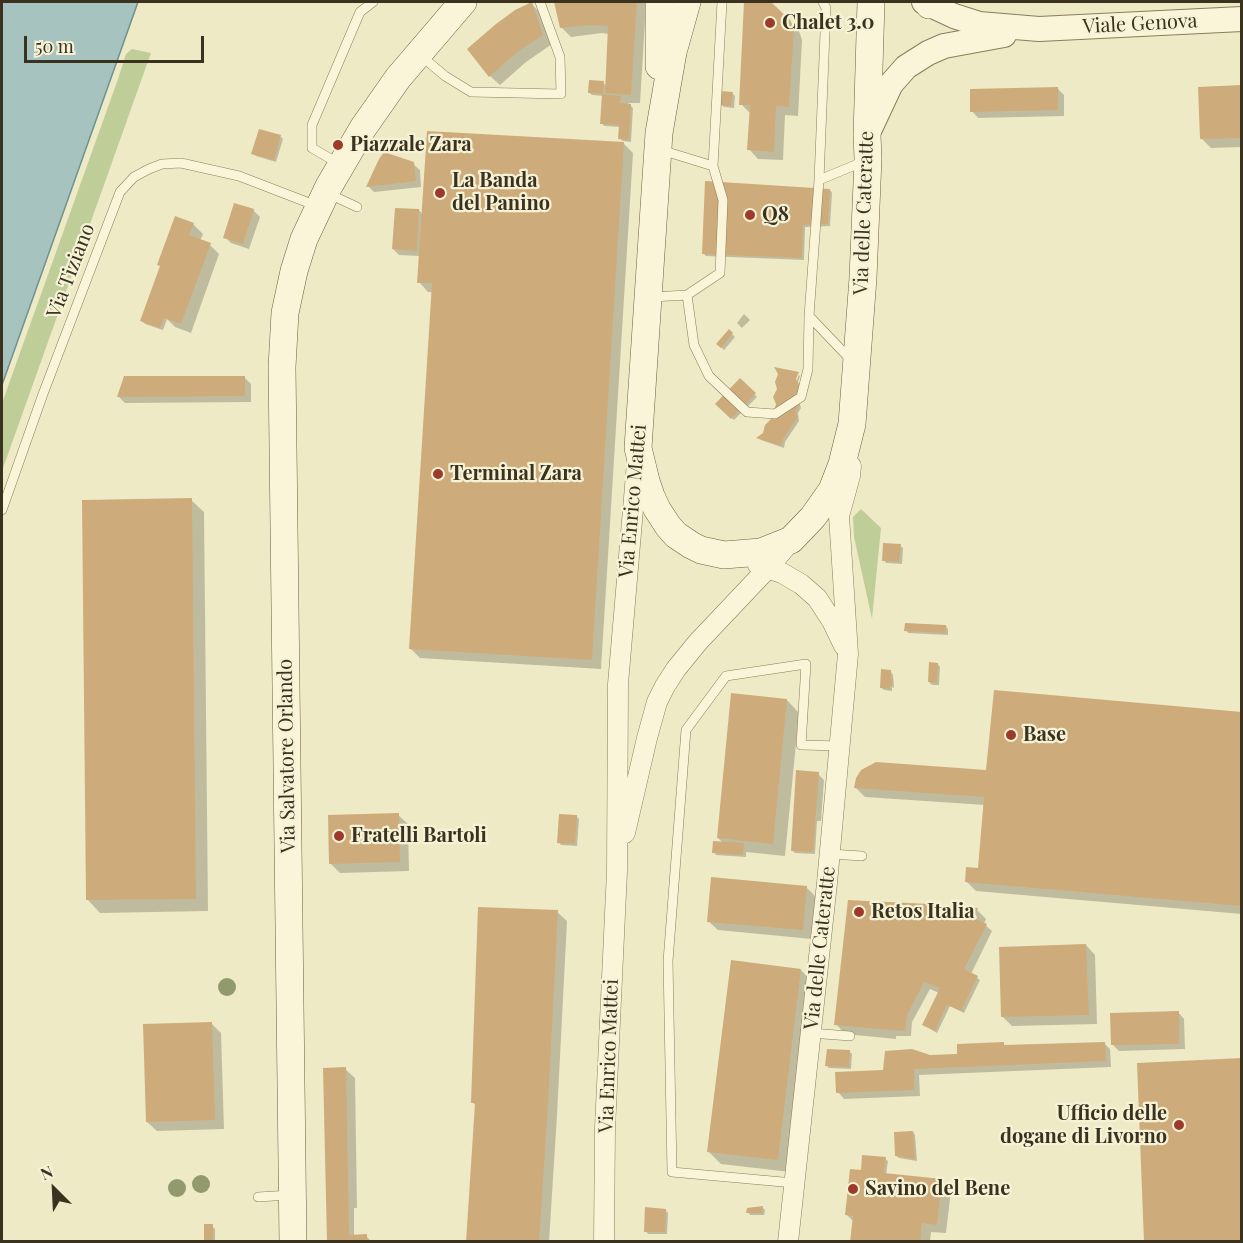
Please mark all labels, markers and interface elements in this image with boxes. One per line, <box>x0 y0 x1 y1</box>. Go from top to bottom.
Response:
street label: Viale Genova <box>1082 9 1198 39</box>
place label: Chalet 3.0 <box>782 11 874 35</box>
marker: Chalet 3.0 <box>763 16 777 30</box>
scale bar <box>27 24 207 62</box>
text: 50 m <box>35 34 74 58</box>
street label: Via delle Cateratte <box>849 131 879 295</box>
place label: Piazzale Zara <box>350 133 472 157</box>
marker: Piazzale Zara <box>331 138 345 152</box>
place label: La Banda del Panino <box>452 169 550 216</box>
marker: La Banda del Panino <box>433 186 447 200</box>
place label: Q8 <box>762 203 789 227</box>
marker: Q8 <box>743 208 757 222</box>
street label: Via Tiziano <box>42 220 100 322</box>
street label: Via Enrico Mattei <box>614 423 652 579</box>
place label: Terminal Zara <box>450 462 582 486</box>
marker: Terminal Zara <box>431 467 445 481</box>
street label: Via Salvatore Orlando <box>273 659 301 853</box>
place label: Base <box>1023 723 1066 747</box>
marker: Base <box>1004 728 1018 742</box>
place label: Fratelli Bartoli <box>351 824 487 848</box>
marker: Fratelli Bartoli <box>332 829 346 843</box>
street label: Via delle Cateratte <box>799 865 841 1031</box>
place label: Retos Italia <box>871 900 975 924</box>
marker: Retos Italia <box>852 905 866 919</box>
street label: Via Enrico Mattei <box>594 979 624 1133</box>
place label: Ufficio delle dogane di Livorno <box>1000 1102 1167 1149</box>
marker: Ufficio delle dogane di Livorno <box>1172 1118 1186 1132</box>
north arrow <box>24 1159 84 1219</box>
text: N <box>37 1160 56 1184</box>
place label: Savino del Bene <box>865 1177 1010 1201</box>
marker: Savino del Bene <box>846 1182 860 1196</box>

